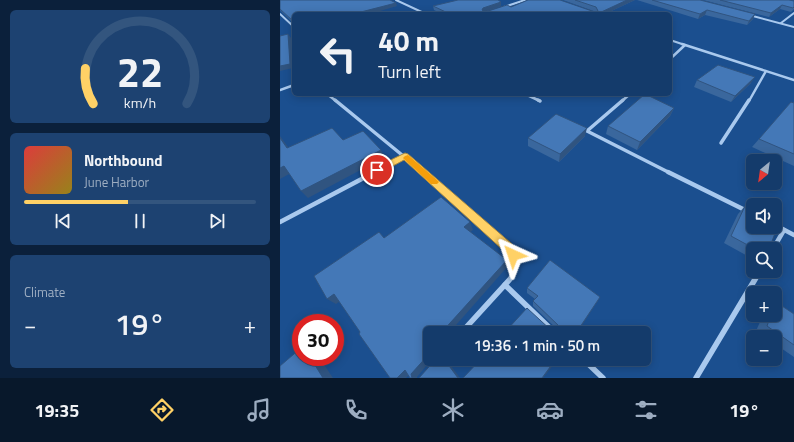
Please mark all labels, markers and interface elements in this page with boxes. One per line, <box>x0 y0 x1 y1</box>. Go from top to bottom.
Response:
text: 40 m <box>378 19 439 62</box>
icon: left <box>312 28 364 80</box>
text: 22 <box>117 40 163 103</box>
text: Turn left <box>378 58 441 85</box>
text: km/h <box>124 92 156 114</box>
text: Northbound <box>84 149 163 172</box>
pin <box>360 153 394 187</box>
north arrow <box>746 154 782 190</box>
map controls <box>746 154 782 366</box>
icon: arrive <box>366 159 388 181</box>
text: June Harbor <box>84 172 149 192</box>
button: sound <box>746 198 782 234</box>
icon: previous <box>52 210 74 232</box>
icon: pause <box>129 210 151 232</box>
icon: next <box>206 210 228 232</box>
position arrow <box>492 234 534 276</box>
button: search <box>746 242 782 278</box>
text: Climate <box>24 282 65 302</box>
button: + <box>746 286 782 322</box>
text: 19° <box>115 301 165 347</box>
text: − <box>24 308 36 342</box>
text: + <box>244 308 256 342</box>
speed limit sign: 30 <box>292 314 344 366</box>
button: − <box>746 330 782 366</box>
text: 19:36 · 1 min · 50 m <box>474 334 600 357</box>
icon: directions <box>148 396 176 424</box>
icon: music <box>245 396 273 424</box>
icon: phone <box>342 396 370 424</box>
icon: climate <box>439 396 467 424</box>
icon: car <box>536 396 564 424</box>
icon: filters <box>632 396 660 424</box>
text: 19:35 <box>34 397 79 424</box>
text: 19° <box>729 397 760 424</box>

